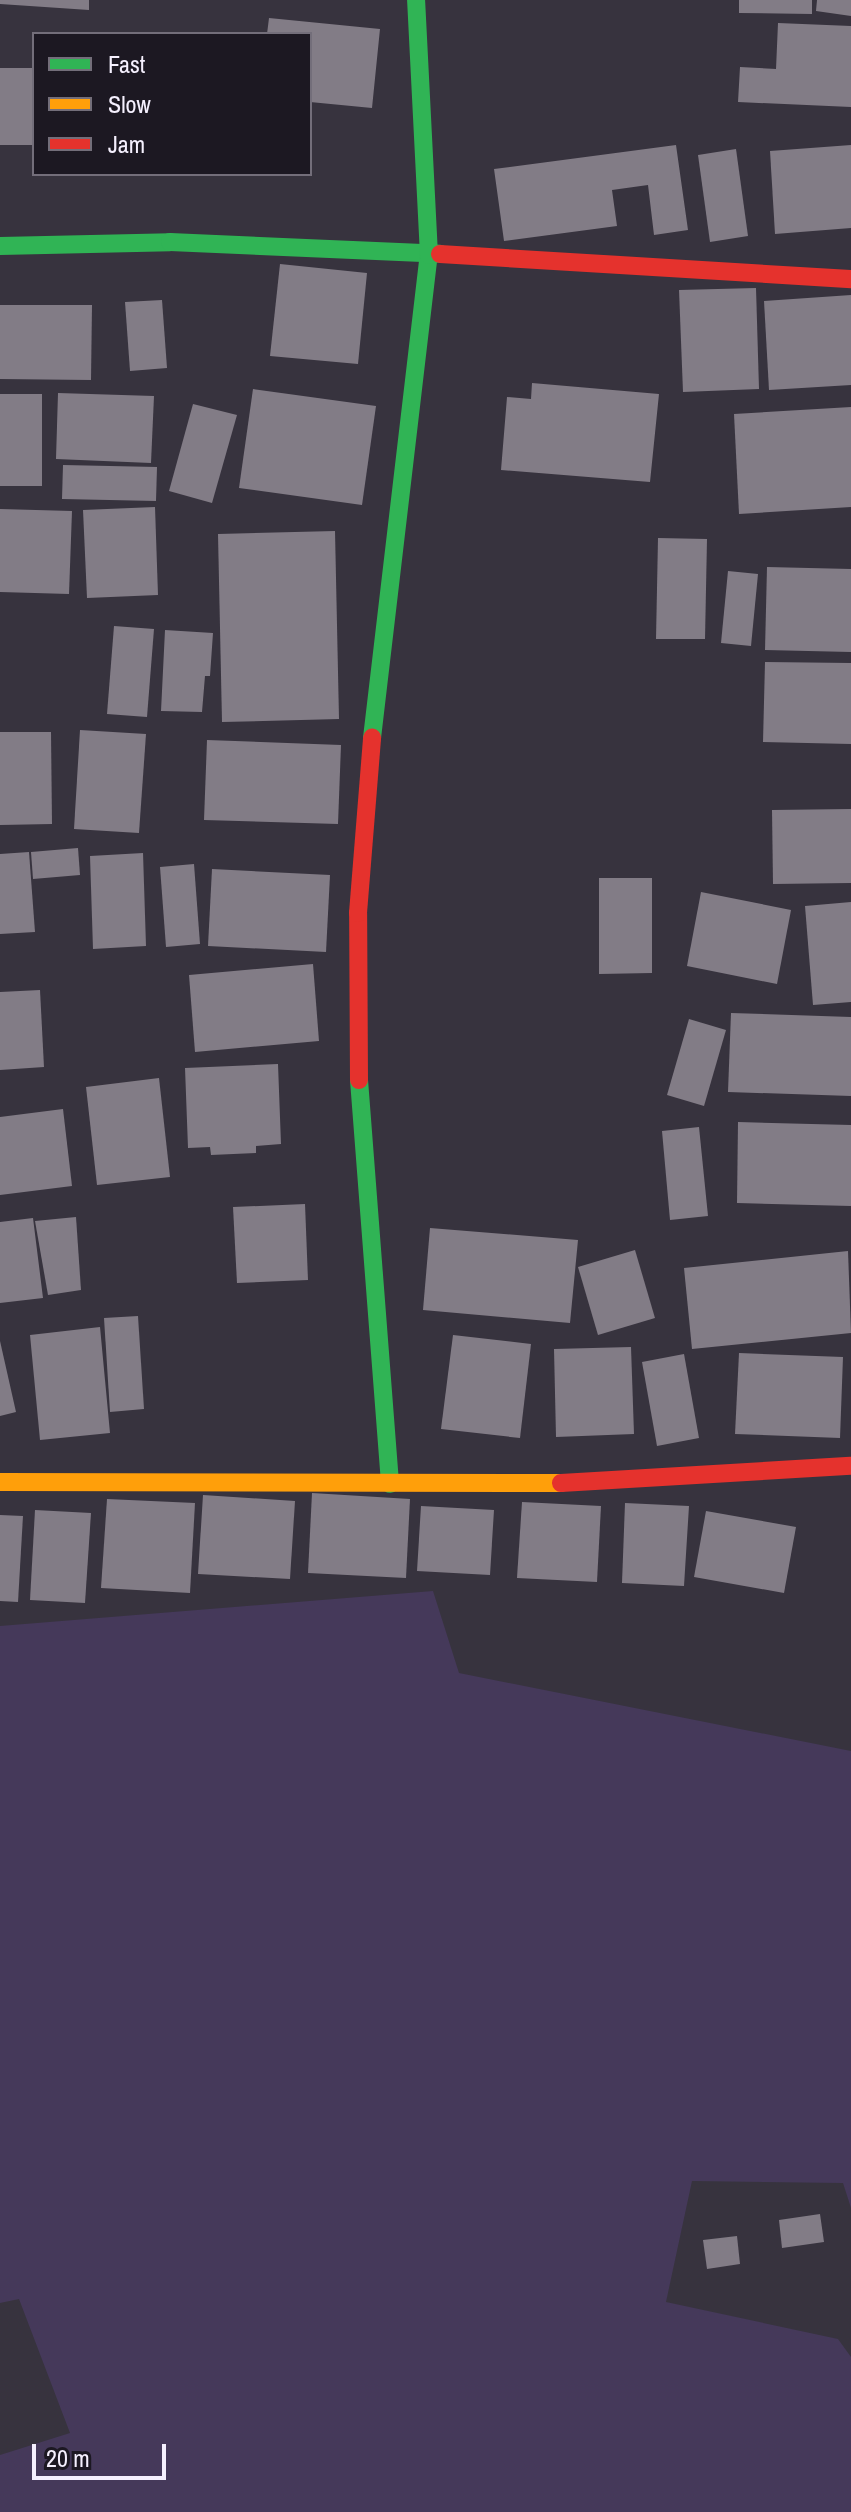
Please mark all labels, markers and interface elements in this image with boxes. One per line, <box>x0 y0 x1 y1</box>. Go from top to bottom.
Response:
legend <box>32 32 312 176</box>
text: Fast <box>108 48 145 80</box>
text: Slow <box>108 88 151 120</box>
text: Jam <box>108 128 145 160</box>
scale bar <box>36 2428 170 2478</box>
text: 20 m <box>46 2442 90 2474</box>

